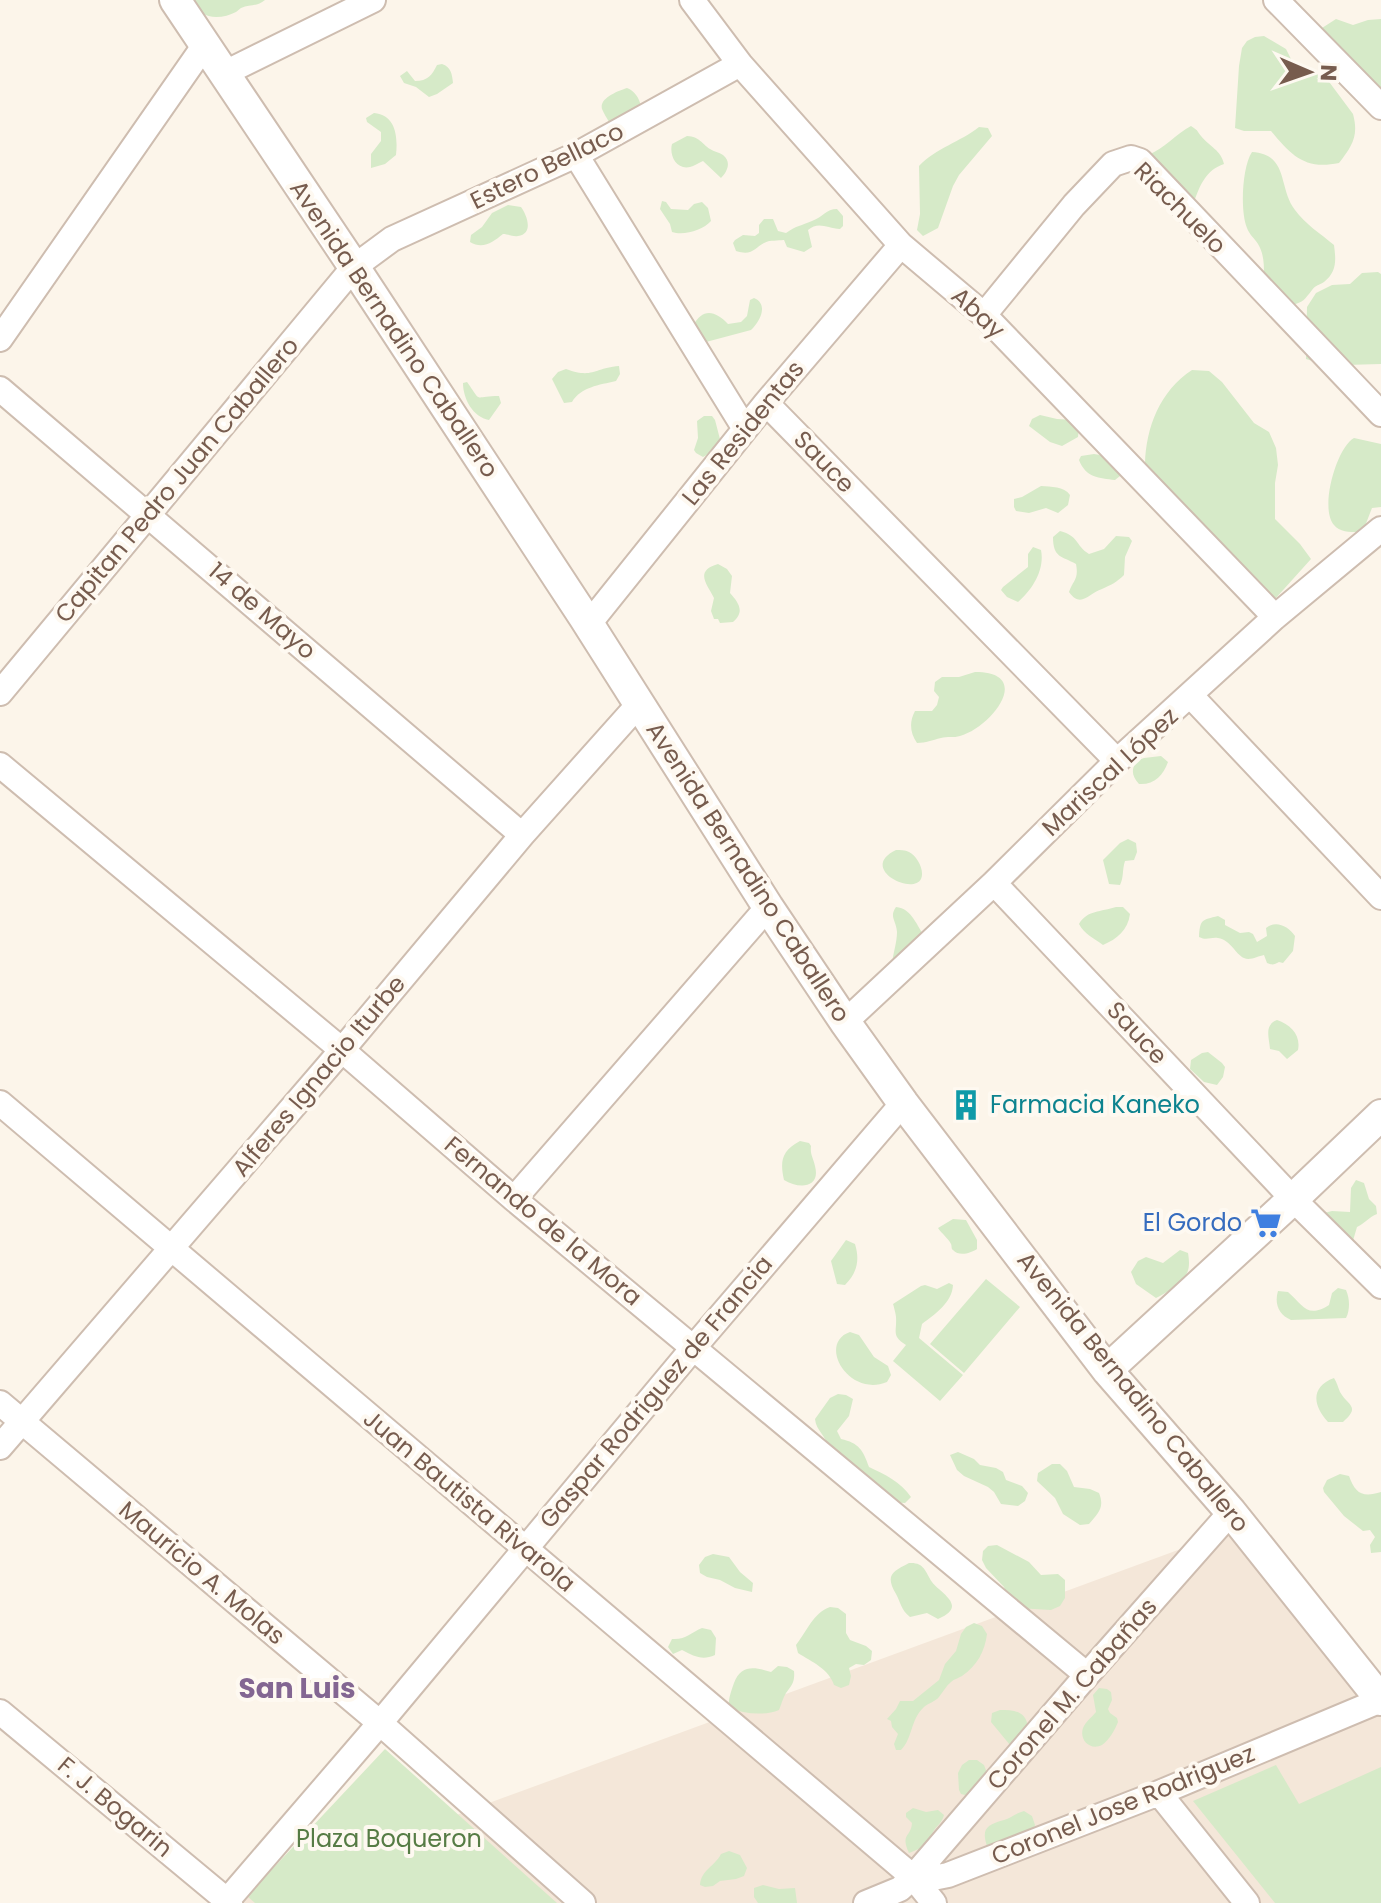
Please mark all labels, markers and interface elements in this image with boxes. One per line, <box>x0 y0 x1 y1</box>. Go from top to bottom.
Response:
north arrow <box>1269 32 1349 112</box>
text: N <box>1313 64 1344 81</box>
street label: Estero Bellaco <box>465 114 629 217</box>
street label: Riachuelo <box>1127 154 1234 261</box>
street label: Avenida Bernadino Caballero <box>282 173 507 484</box>
street label: Abay <box>944 279 1013 346</box>
street label: Capitan Pedro Juan Caballero <box>47 330 306 630</box>
street label: Las Residentas <box>674 353 811 512</box>
street label: Sauce <box>786 423 862 500</box>
street label: 14 de Mayo <box>202 555 323 667</box>
street label: Mariscal López <box>1034 700 1185 843</box>
street label: Avenida Bernadino Caballero <box>639 715 858 1028</box>
street label: Alferes Ignacio Iturbe <box>224 968 413 1183</box>
street label: Sauce <box>1100 994 1175 1071</box>
building icon: Farmacia Kaneko <box>949 1088 983 1122</box>
place label: Farmacia Kaneko <box>990 1088 1200 1121</box>
street label: Fernando de la Mora <box>438 1128 649 1313</box>
place label: El Gordo <box>1143 1206 1242 1239</box>
supermarket icon: El Gordo <box>1249 1206 1283 1240</box>
street label: Avenida Bernadino Caballero <box>1010 1244 1257 1539</box>
street label: Gaspar Rodriguez de Francia <box>531 1248 780 1535</box>
street label: Juan Bautista Rivarola <box>356 1402 582 1599</box>
street label: Mauricio A. Molas <box>112 1493 292 1652</box>
street label: Coronel M. Cabañas <box>979 1591 1164 1797</box>
district label: San Luis <box>238 1669 356 1708</box>
street label: Coronel Jose Rodriguez <box>986 1737 1259 1872</box>
street label: F. J. Bogarin <box>51 1749 180 1864</box>
park label: Plaza Boqueron <box>296 1822 482 1855</box>

